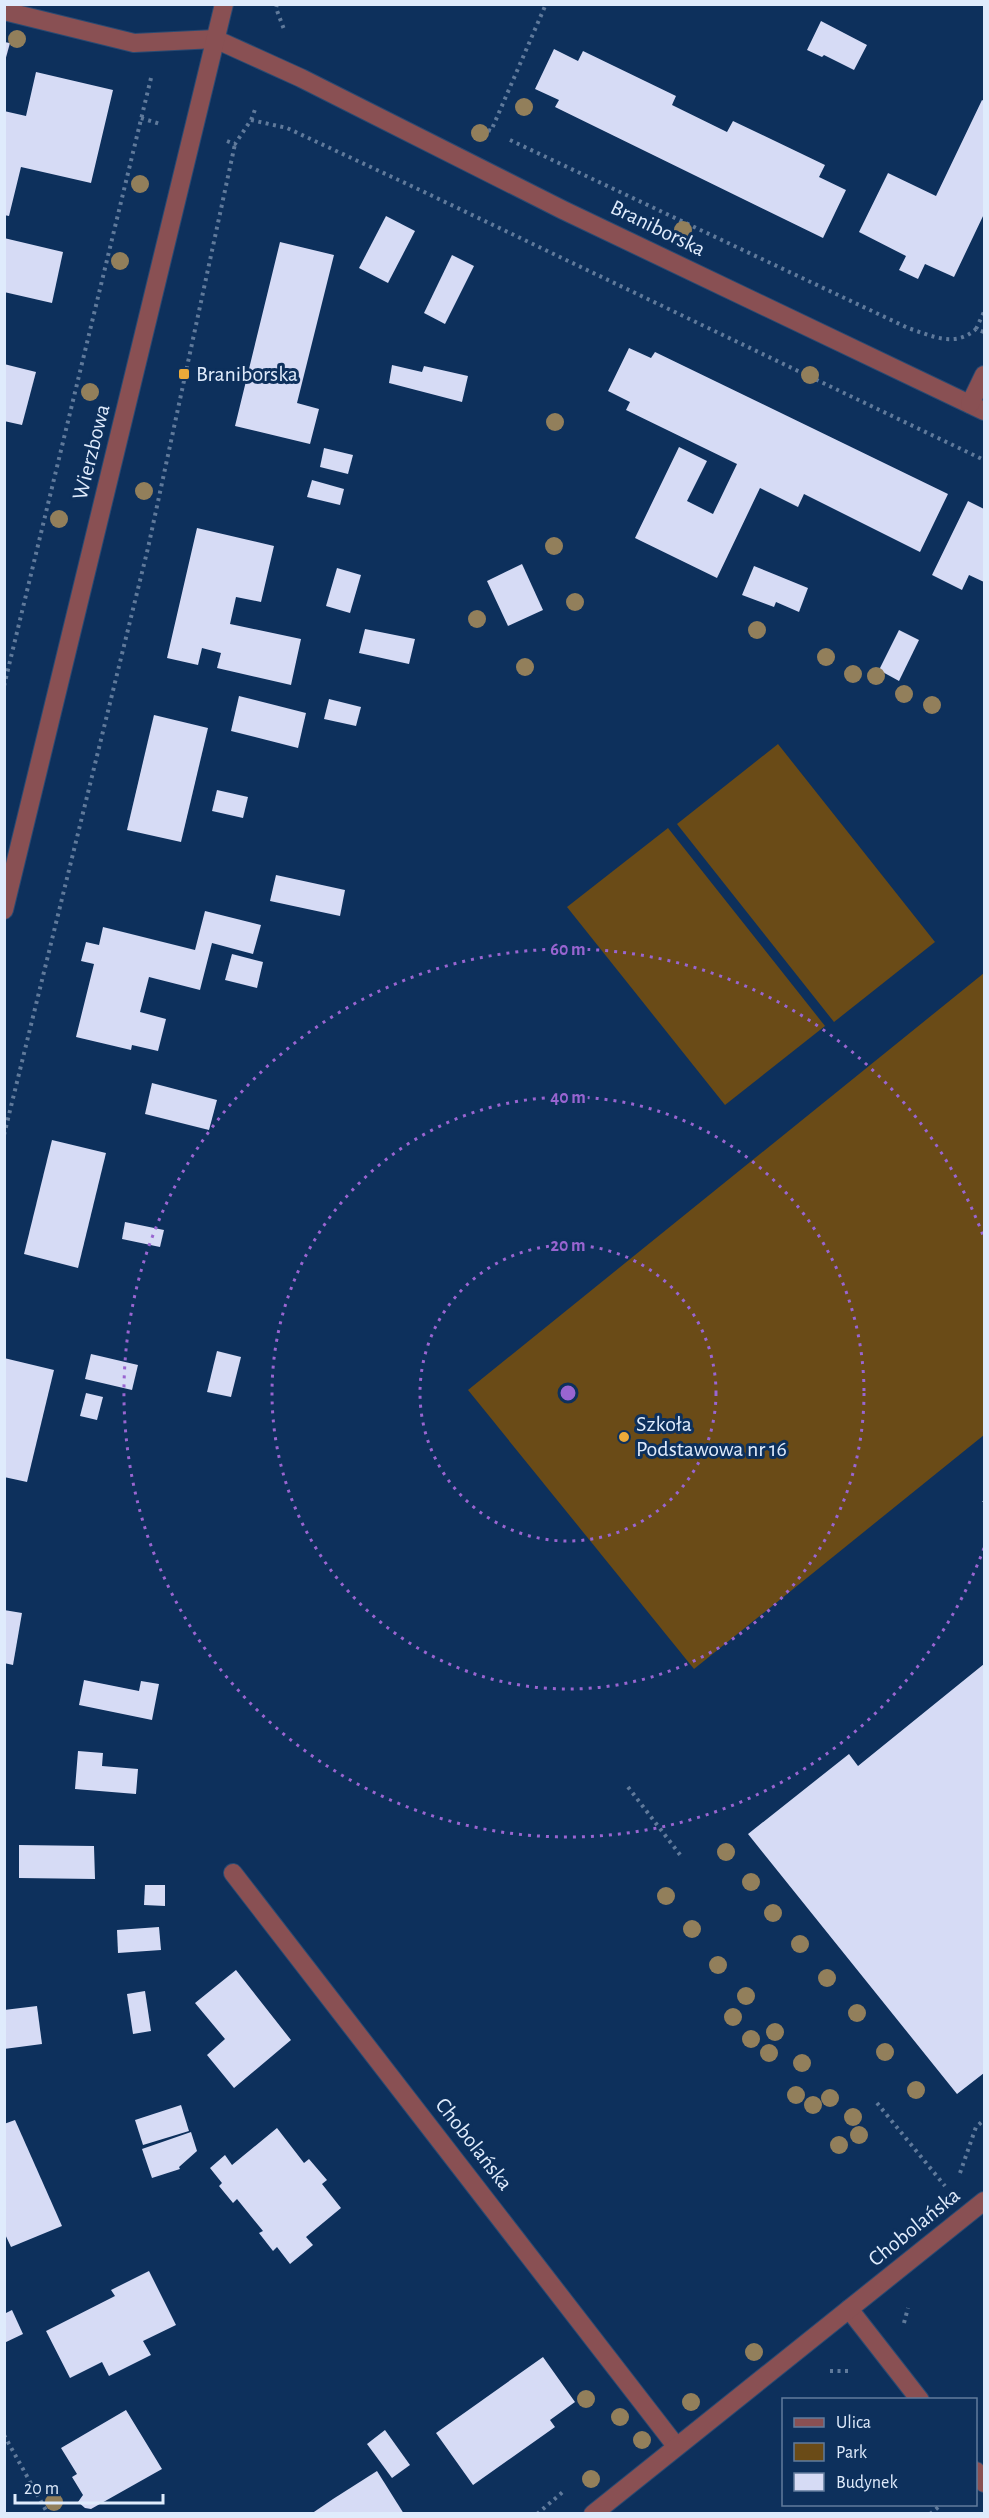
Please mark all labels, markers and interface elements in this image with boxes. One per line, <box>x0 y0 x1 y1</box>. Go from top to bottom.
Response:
street label: Braniborska <box>607 196 709 260</box>
place label: Braniborska <box>196 363 298 385</box>
marker: Braniborska <box>177 367 191 381</box>
street label: Wierzbowa <box>69 402 113 502</box>
text: 60 m <box>550 941 586 959</box>
text: 40 m <box>550 1089 586 1107</box>
text: 20 m <box>550 1237 586 1255</box>
centre of rings <box>558 1383 578 1403</box>
place label: Szkoła Podstawowa nr 16 <box>636 1413 787 1460</box>
marker: Szkoła Podstawowa nr 16 <box>617 1430 631 1444</box>
street label: Chobolańska <box>431 2094 517 2194</box>
street label: Chobolańska <box>864 2184 964 2270</box>
legend <box>782 2398 977 2506</box>
text: Ulica <box>836 2414 871 2432</box>
text: Park <box>836 2444 868 2462</box>
scale bar <box>15 2467 164 2505</box>
text: Budynek <box>836 2474 898 2492</box>
text: 20 m <box>24 2480 59 2498</box>

